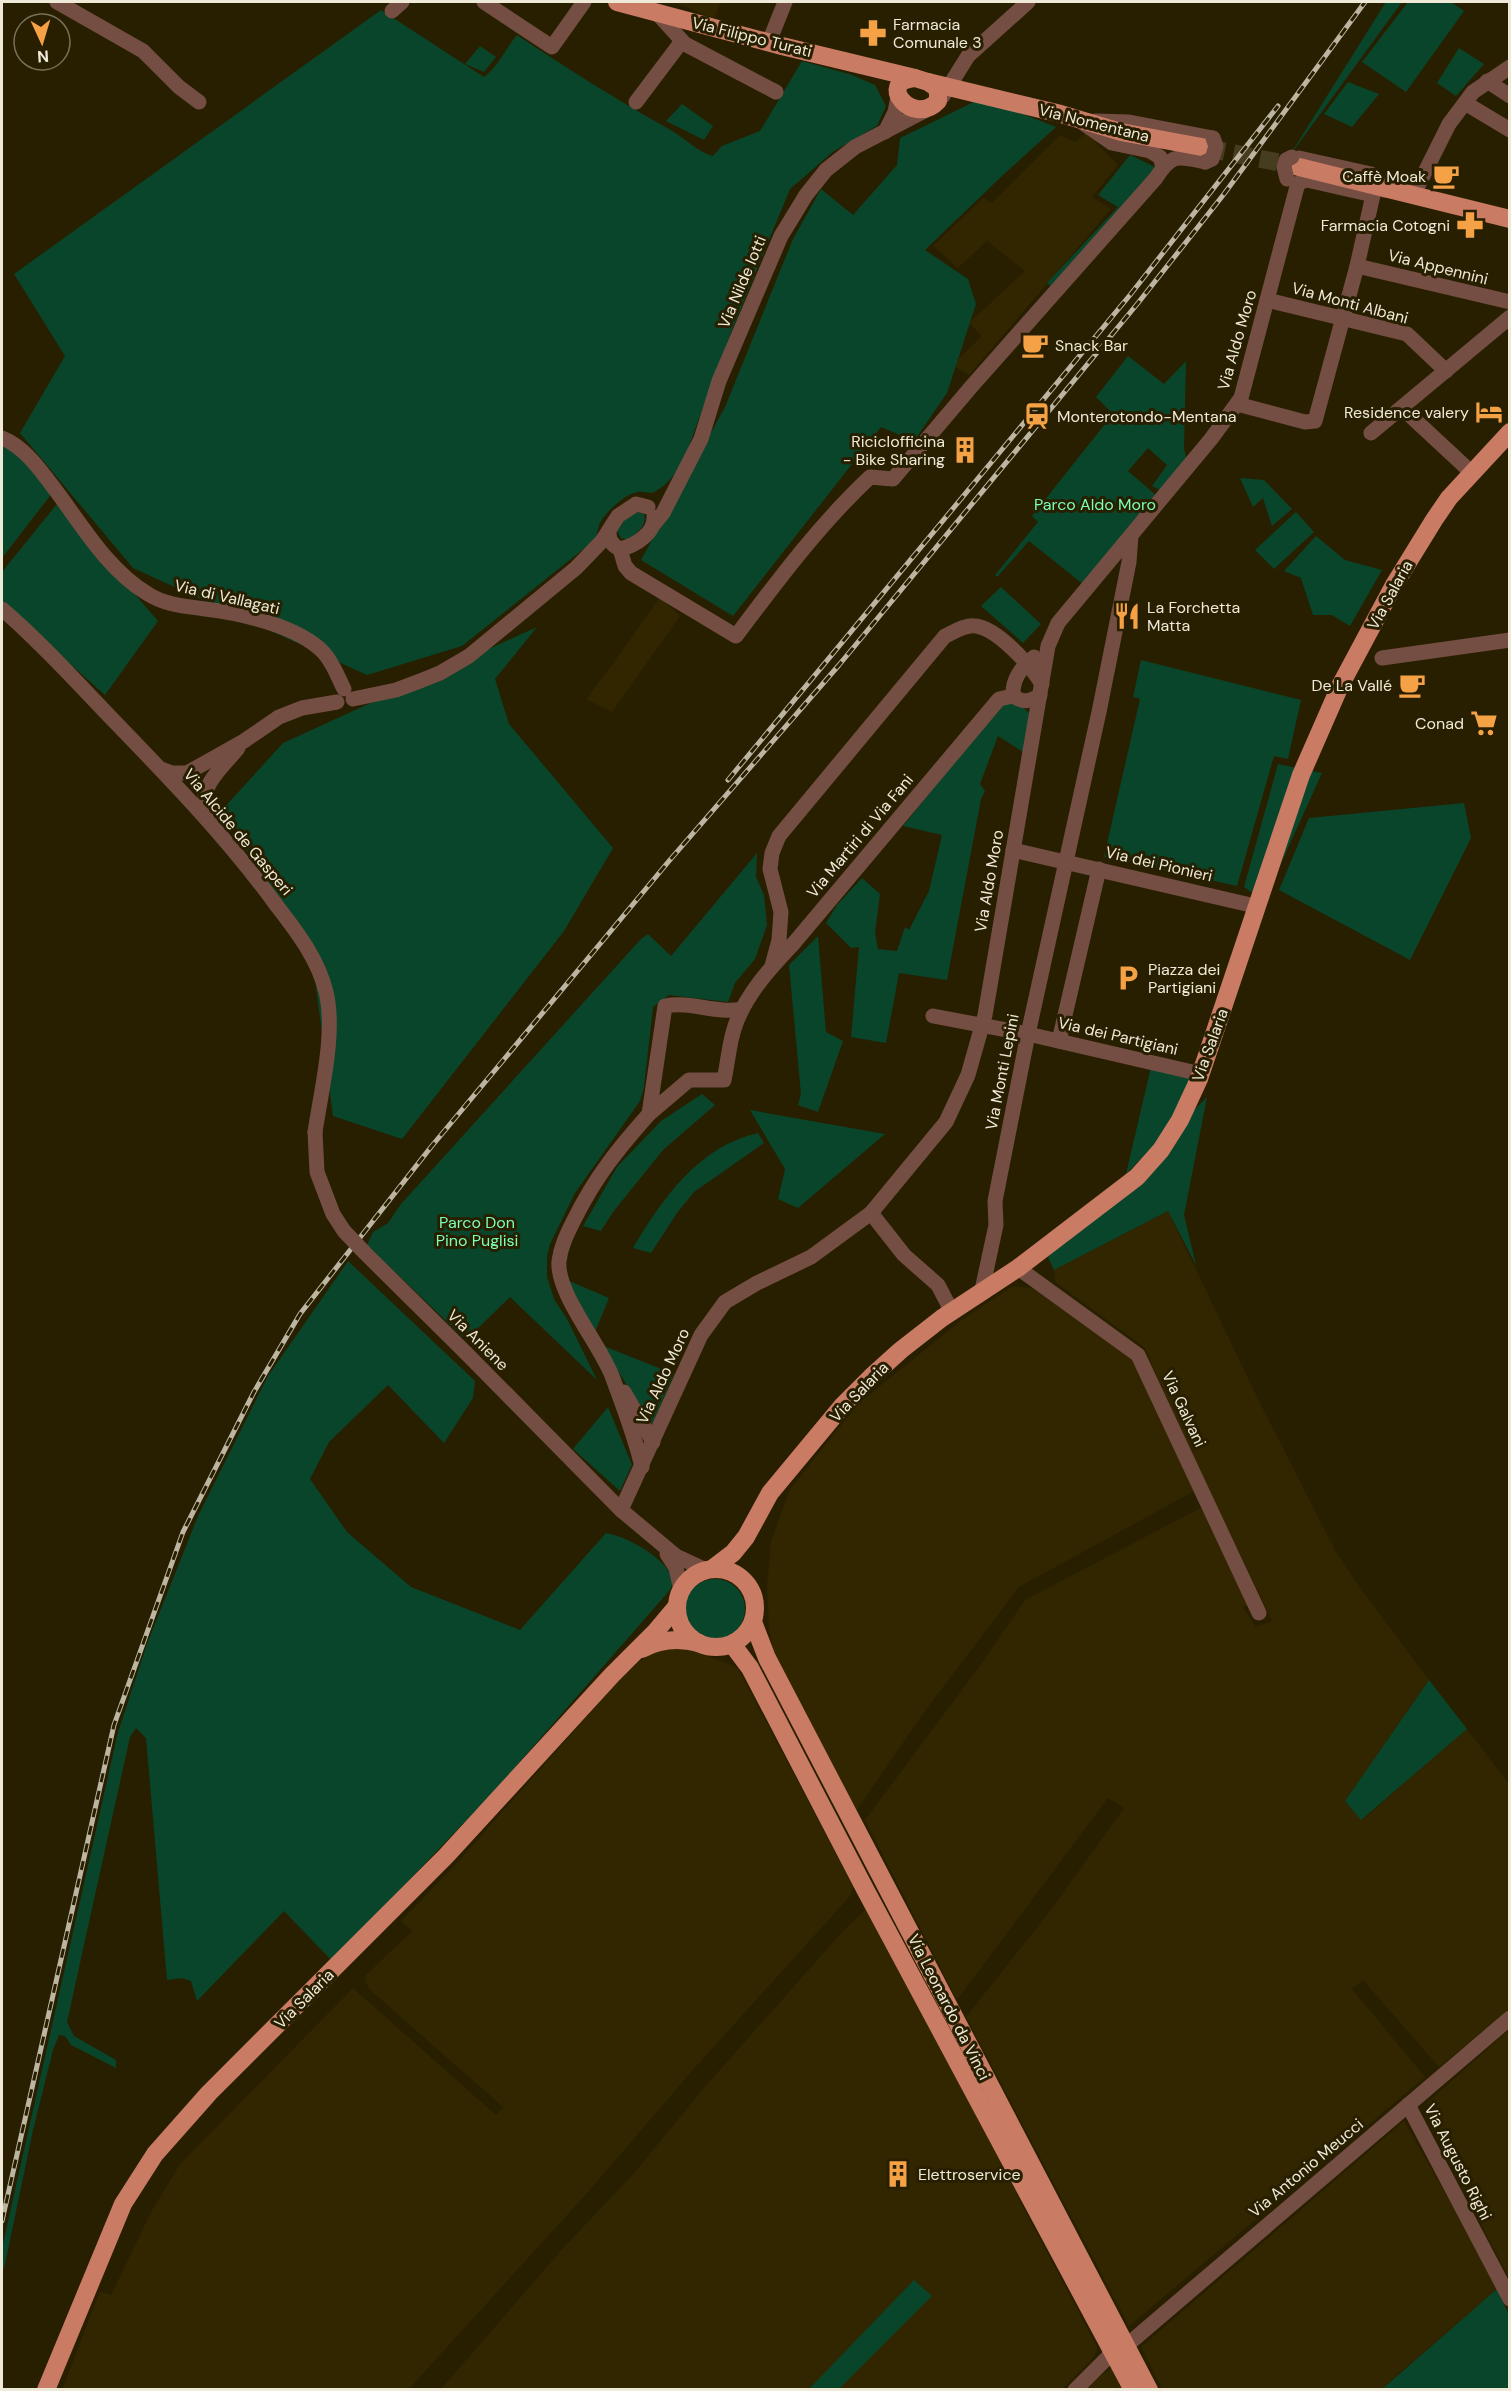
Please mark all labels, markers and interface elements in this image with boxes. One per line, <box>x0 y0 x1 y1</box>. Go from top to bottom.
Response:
north arrow <box>12 12 72 72</box>
street label: Via Filippo Turati <box>690 12 814 62</box>
place label: Farmacia Comunale 3 <box>893 14 982 53</box>
pharmacy icon: Farmacia Comunale 3 <box>858 18 888 48</box>
text: N <box>36 46 50 67</box>
street label: Via Nomentana <box>1036 99 1152 147</box>
cafe icon: Caffè Moak <box>1431 161 1461 191</box>
place label: Caffè Moak <box>1342 166 1426 187</box>
pharmacy icon: Farmacia Cotogni <box>1455 210 1485 240</box>
place label: Farmacia Cotogni <box>1321 215 1450 236</box>
street label: Via Nilde Iotti <box>713 232 771 332</box>
street label: Via Appennini <box>1386 244 1490 290</box>
street label: Via Monti Albani <box>1289 277 1411 329</box>
street label: Via Aldo Moro <box>1213 287 1261 393</box>
cafe icon: Snack Bar <box>1020 330 1050 360</box>
place label: Snack Bar <box>1055 335 1128 356</box>
hotel icon: Residence valery <box>1474 397 1504 427</box>
station icon: Monterotondo-Mentana <box>1022 401 1052 431</box>
place label: Residence valery <box>1344 402 1469 423</box>
place label: Monterotondo-Mentana <box>1057 406 1237 427</box>
place label: Riciclofficina - Bike Sharing <box>843 431 945 470</box>
building icon: Riciclofficina - Bike Sharing <box>950 435 980 465</box>
park label: Parco Aldo Moro <box>1034 494 1156 515</box>
street label: Via Salaria <box>1362 557 1418 633</box>
street label: Via di Vallagati <box>172 575 282 619</box>
place label: La Forchetta Matta <box>1147 597 1240 636</box>
restaurant icon: La Forchetta Matta <box>1112 601 1142 631</box>
cafe icon: De La Vallé <box>1397 670 1427 700</box>
place label: De La Vallé <box>1312 675 1392 696</box>
supermarket icon: Conad <box>1469 708 1499 738</box>
place label: Conad <box>1415 713 1464 734</box>
street label: Via Alcide de Gasperi <box>179 764 297 900</box>
street label: Via Martiri di Via Fani <box>802 770 918 902</box>
street label: Via Aldo Moro <box>970 828 1008 934</box>
street label: Via dei Pionieri <box>1103 841 1215 887</box>
place label: Piazza dei Partigiani <box>1148 959 1220 998</box>
parking icon: Piazza dei Partigiani <box>1113 963 1143 993</box>
street label: Via Salaria <box>1187 1006 1233 1084</box>
street label: Via Monti Lepini <box>980 1012 1024 1132</box>
street label: Via dei Partigiani <box>1056 1012 1180 1060</box>
park label: Parco Don Pino Puglisi <box>436 1212 518 1251</box>
street label: Via Aniene <box>443 1305 513 1375</box>
street label: Via Aldo Moro <box>632 1325 694 1427</box>
street label: Via Salaria <box>825 1357 893 1427</box>
street label: Via Galvani <box>1157 1368 1211 1450</box>
street label: Via Leonardo da Vinci <box>903 1930 995 2084</box>
street label: Via Salaria <box>270 1965 338 2033</box>
street label: Via Augusto Righi <box>1420 2100 1496 2224</box>
street label: Via Antonio Meucci <box>1244 2114 1368 2222</box>
building icon: Elettroservice <box>883 2159 913 2189</box>
place label: Elettroservice <box>918 2164 1021 2185</box>

